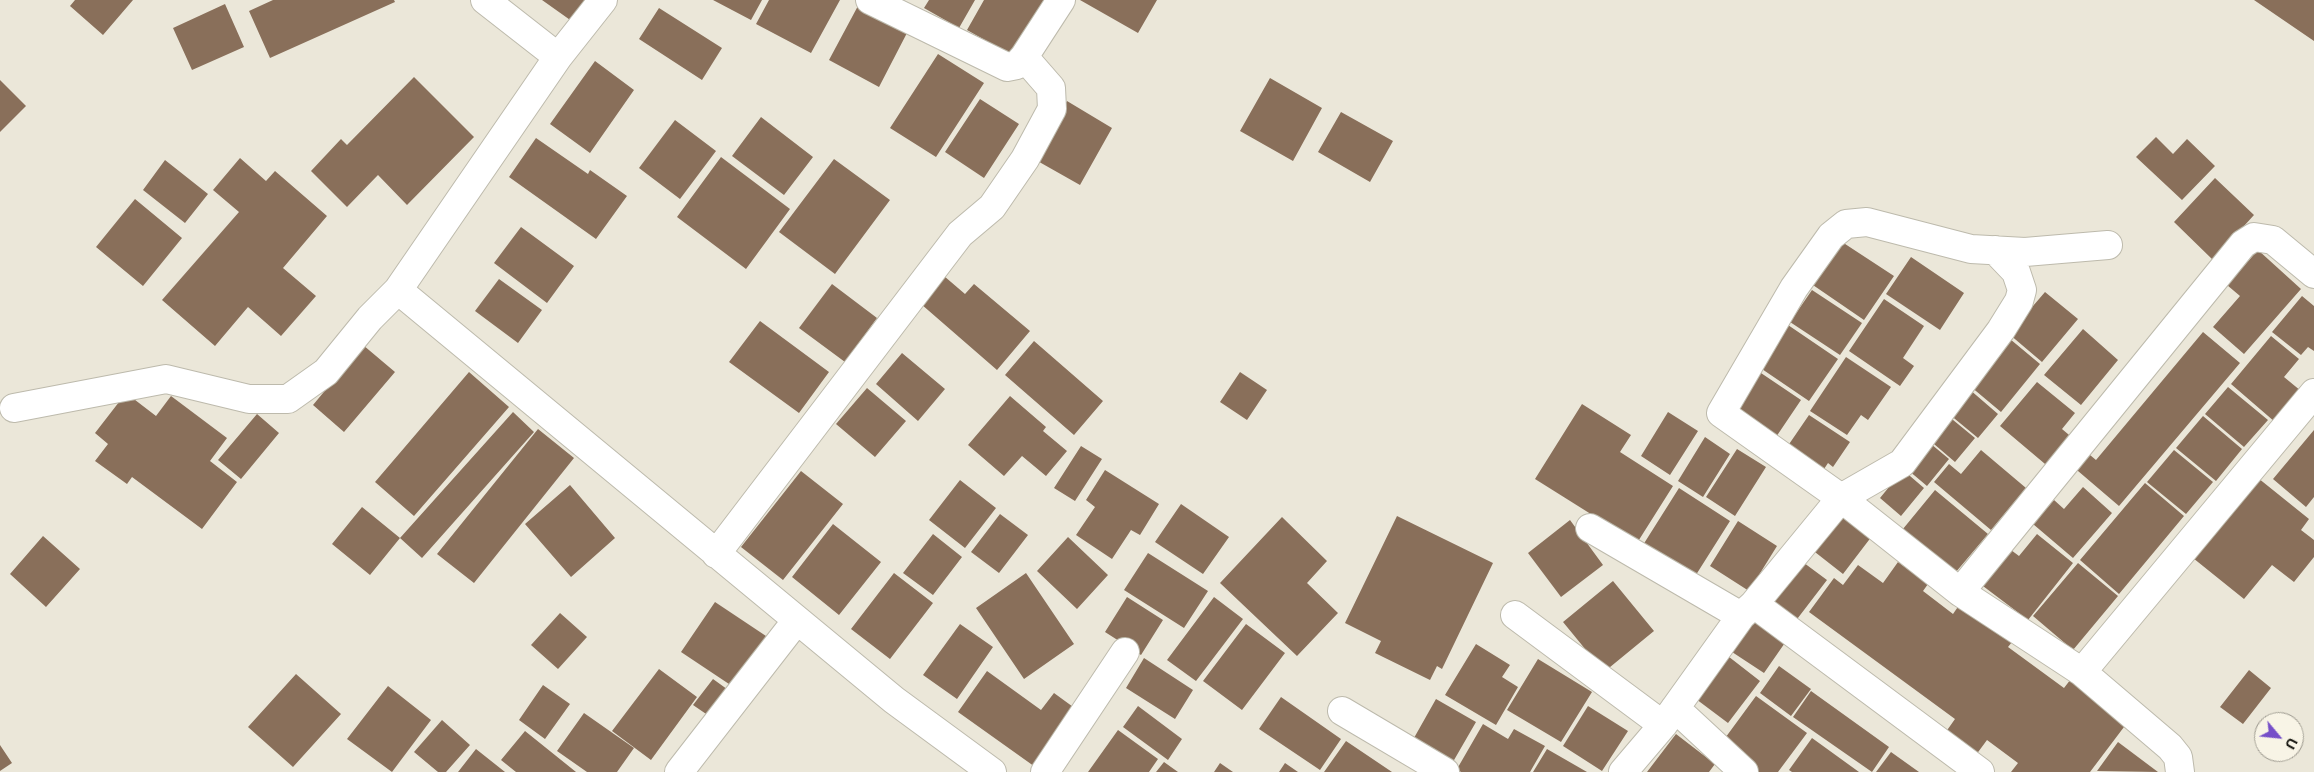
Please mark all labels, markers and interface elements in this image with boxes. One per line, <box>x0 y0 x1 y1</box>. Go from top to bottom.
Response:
north arrow <box>2254 712 2304 762</box>
text: U <box>2282 735 2301 752</box>

